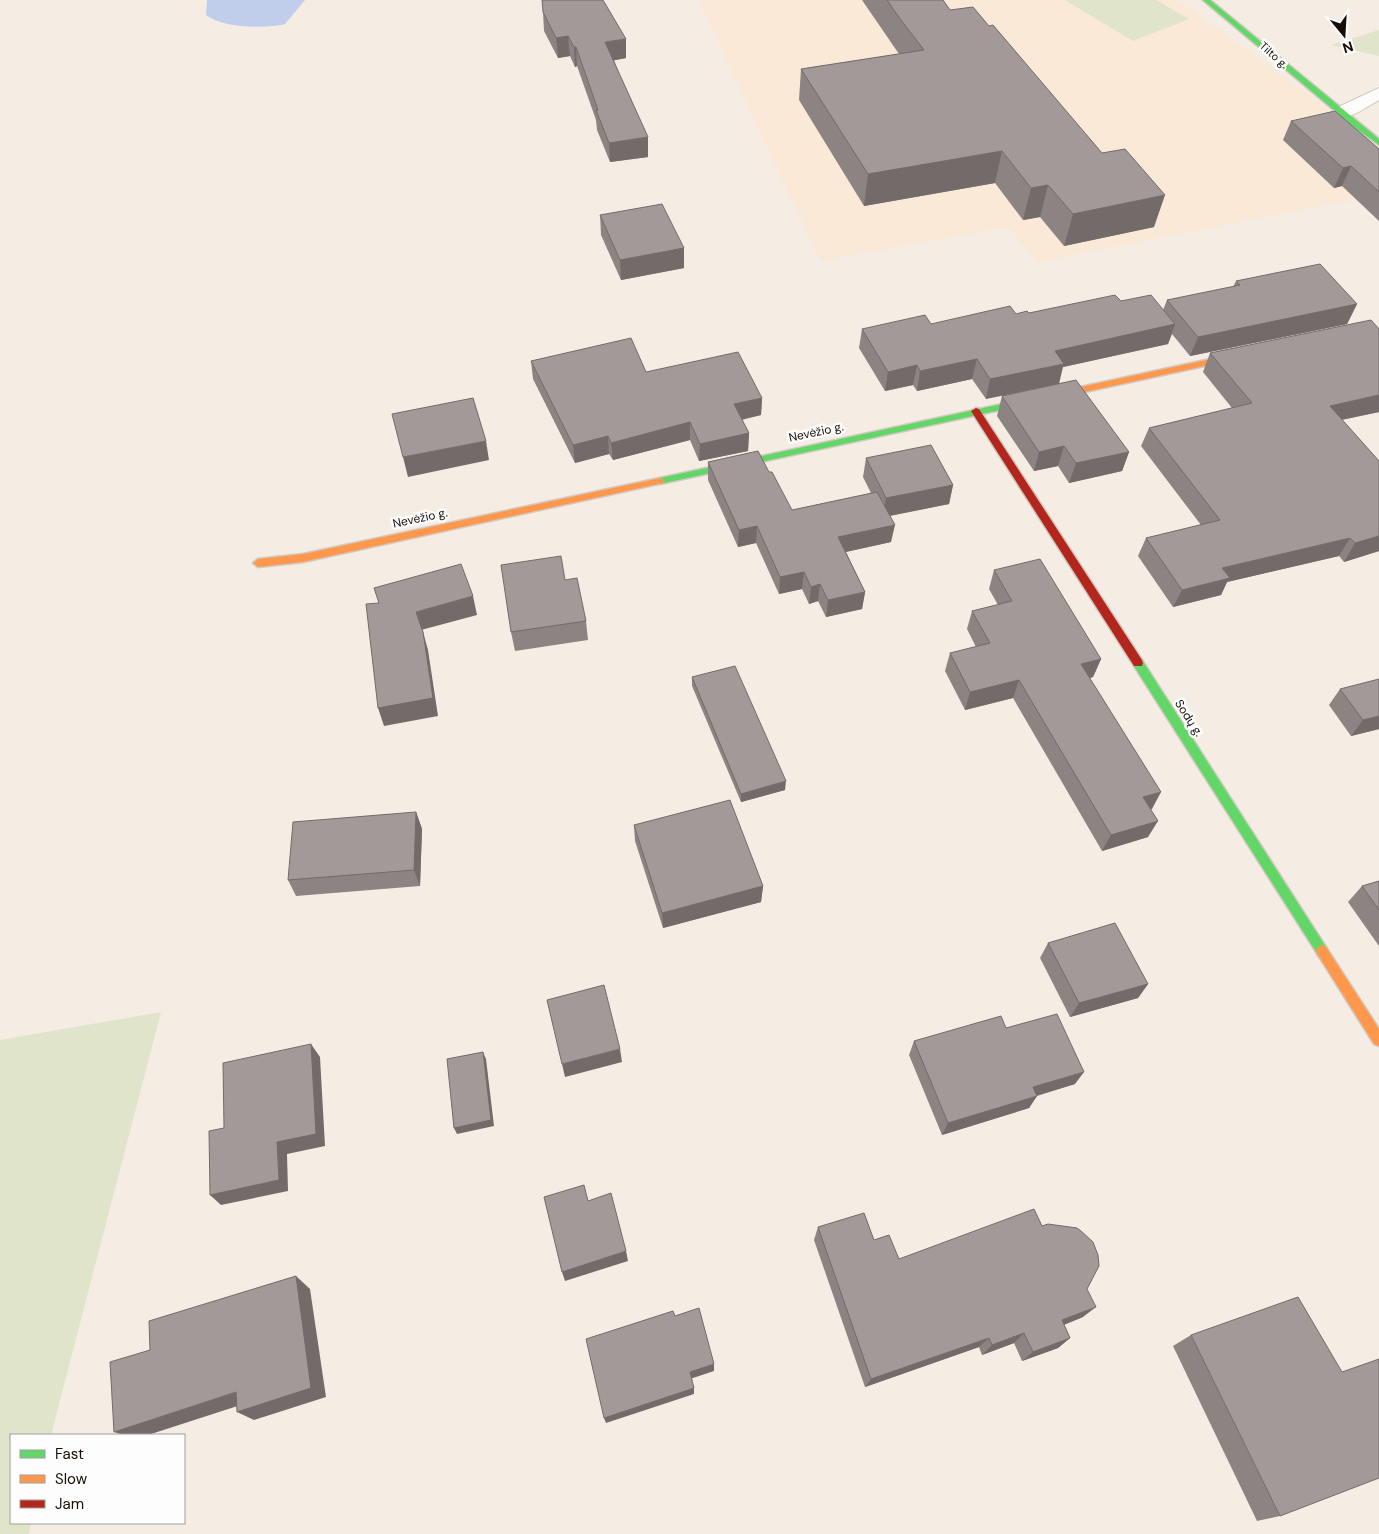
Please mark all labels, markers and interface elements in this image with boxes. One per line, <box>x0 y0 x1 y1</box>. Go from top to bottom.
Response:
north arrow <box>1319 10 1369 60</box>
text: N <box>1340 37 1356 58</box>
street label: Tilto g. <box>1257 39 1291 71</box>
street label: Nevėžio g. <box>787 418 845 446</box>
street label: Nevėžio g. <box>391 504 449 532</box>
street label: Sodų g. <box>1171 697 1207 739</box>
legend <box>10 1434 185 1524</box>
text: Fast <box>55 1444 84 1464</box>
text: Slow <box>55 1469 88 1489</box>
text: Jam <box>55 1494 84 1514</box>

